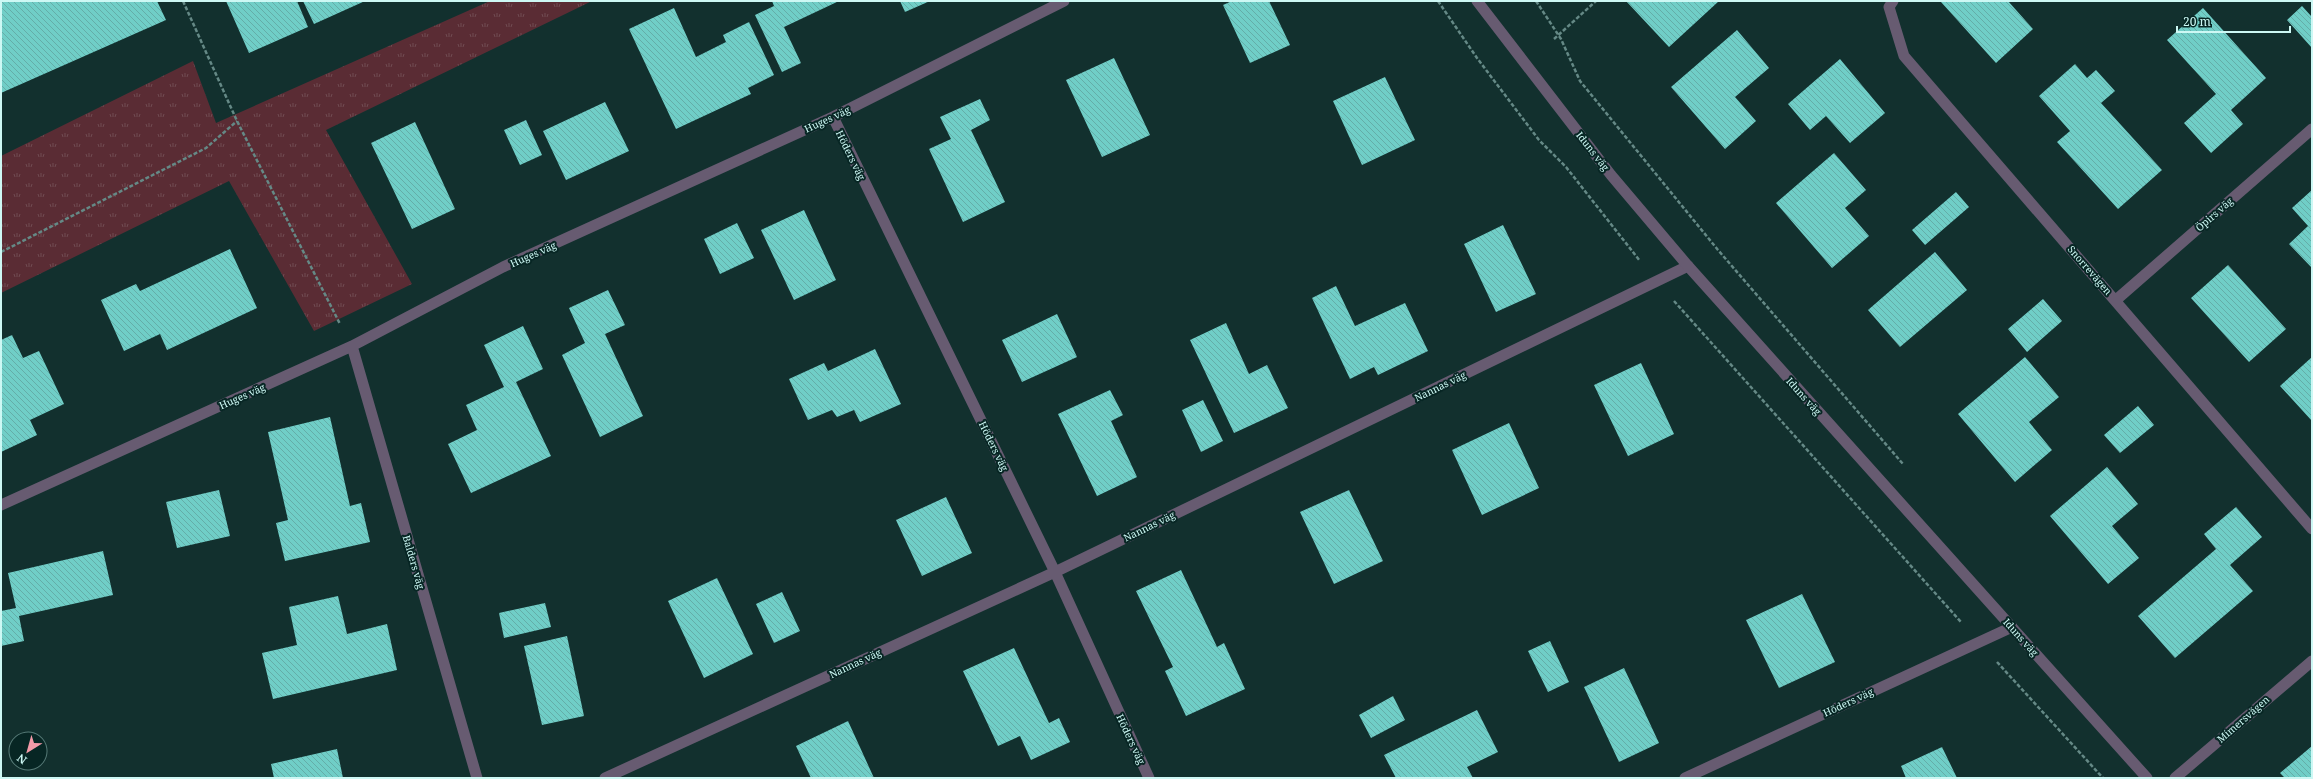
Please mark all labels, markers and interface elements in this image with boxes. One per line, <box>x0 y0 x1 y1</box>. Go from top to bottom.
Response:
scale bar <box>2177 8 2290 34</box>
text: 20 m <box>2183 13 2211 30</box>
street label: Huges väg <box>802 102 853 136</box>
street label: Höders väg <box>833 128 869 183</box>
street label: Iduns väg <box>1573 128 1613 174</box>
street label: Öpirs väg <box>2192 193 2236 234</box>
street label: Huges väg <box>508 237 559 270</box>
street label: Snorrevägen <box>2065 242 2116 298</box>
street label: Nannas väg <box>1412 367 1469 405</box>
street label: Iduns väg <box>1783 374 1825 418</box>
street label: Huges väg <box>217 379 268 412</box>
street label: Höders väg <box>976 419 1012 474</box>
street label: Nannas väg <box>1121 507 1178 545</box>
street label: Balders väg <box>400 533 429 591</box>
street label: Iduns väg <box>2000 615 2042 659</box>
street label: Nannas väg <box>827 645 884 681</box>
street label: Höders väg <box>1821 684 1876 720</box>
street label: Mimersvägen <box>2214 692 2273 746</box>
street label: Höders väg <box>1113 712 1149 767</box>
north arrow <box>8 731 48 771</box>
text: N <box>13 751 30 768</box>

